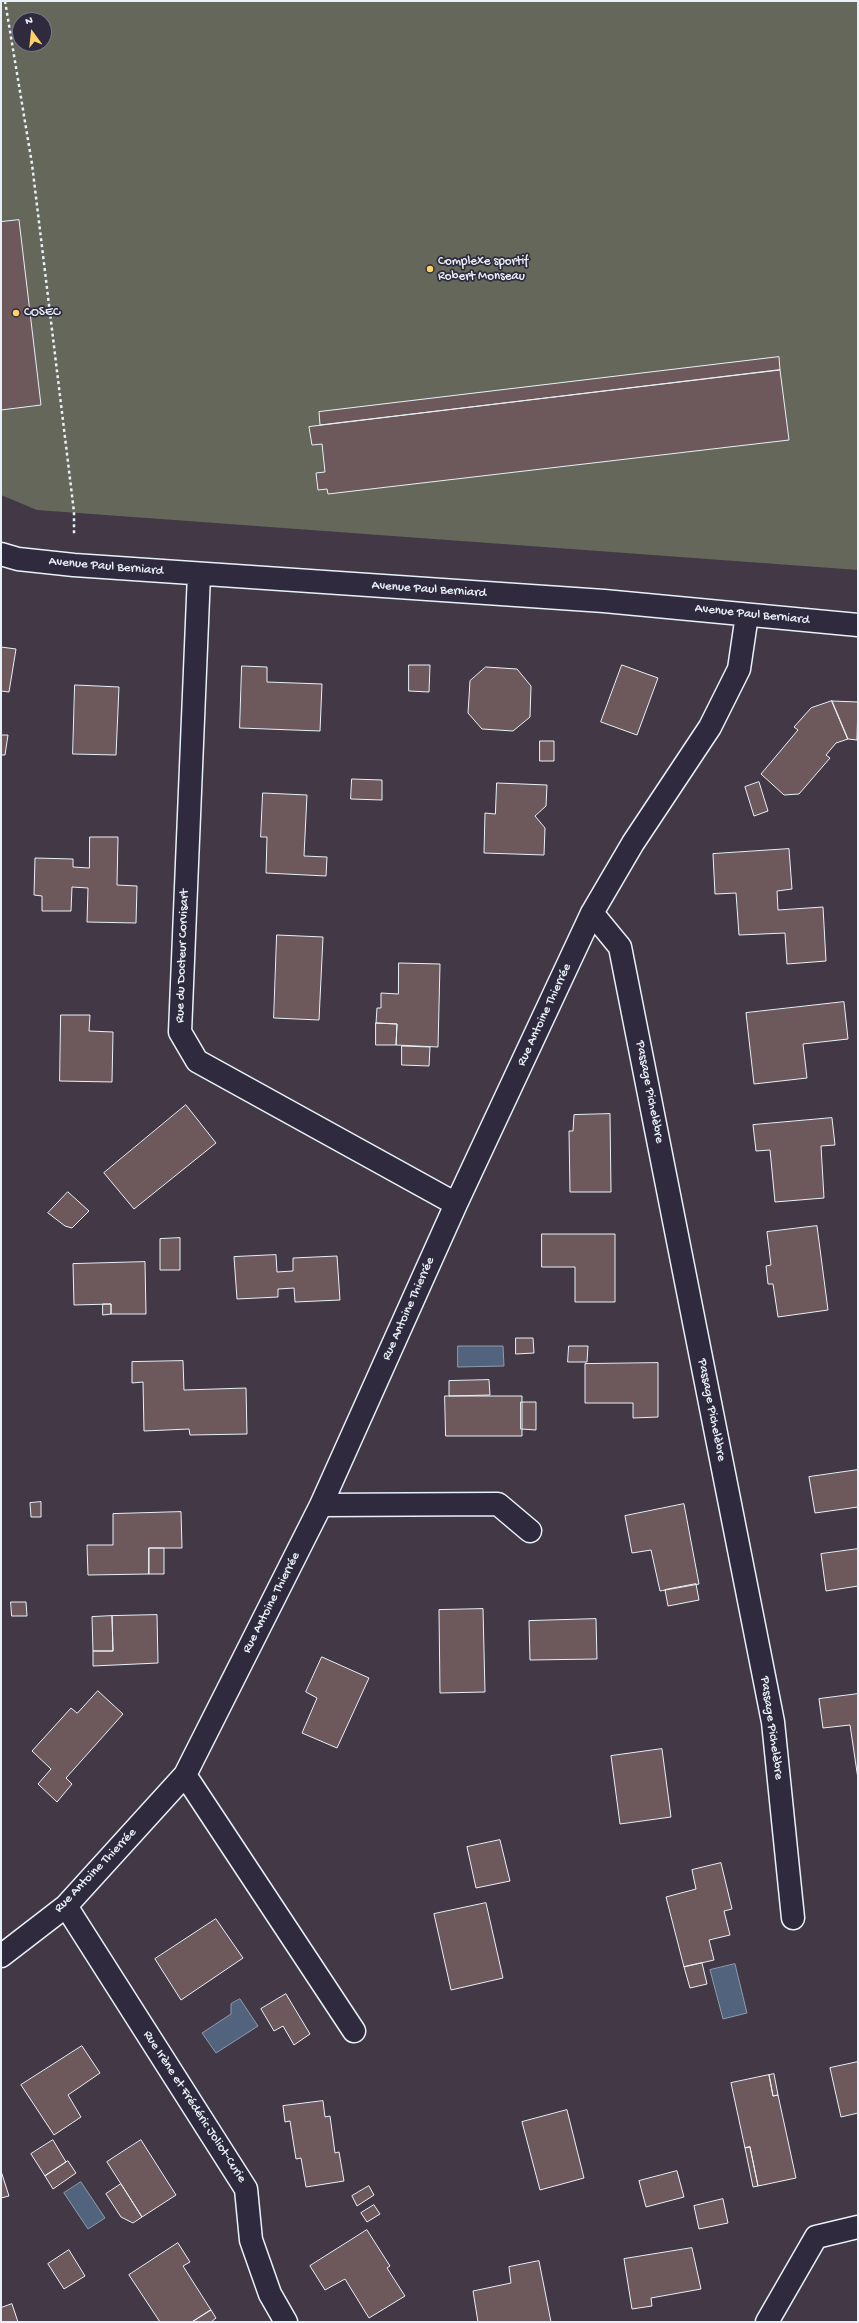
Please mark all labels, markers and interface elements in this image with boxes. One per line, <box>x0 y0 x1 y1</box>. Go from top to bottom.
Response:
north arrow <box>12 12 52 52</box>
text: N <box>24 15 34 28</box>
place label: Complexe sportif Robert Monseau <box>438 254 528 285</box>
marker: Complexe sportif Robert Monseau <box>425 264 435 274</box>
place label: COSEC <box>24 305 60 321</box>
marker: COSEC <box>11 308 21 318</box>
street label: Avenue Paul Berniard <box>48 554 164 580</box>
street label: Avenue Paul Berniard <box>371 578 487 602</box>
street label: Avenue Paul Berniard <box>694 601 810 629</box>
street label: Rue du Docteur Corvisart <box>173 889 193 1023</box>
street label: Rue Antoine Thierrée <box>514 961 576 1069</box>
street label: Passage Pichelèbre <box>631 1039 667 1145</box>
street label: Rue Antoine Thierrée <box>379 1255 439 1363</box>
street label: Passage Pichelèbre <box>693 1357 729 1463</box>
street label: Rue Antoine Thierrée <box>240 1550 304 1656</box>
street label: Passage Pichelèbre <box>756 1675 786 1781</box>
street label: Rue Antoine Thierrée <box>52 1825 140 1917</box>
street label: Rue Irène et Frédéric Joliot-Curie <box>139 2028 249 2186</box>

